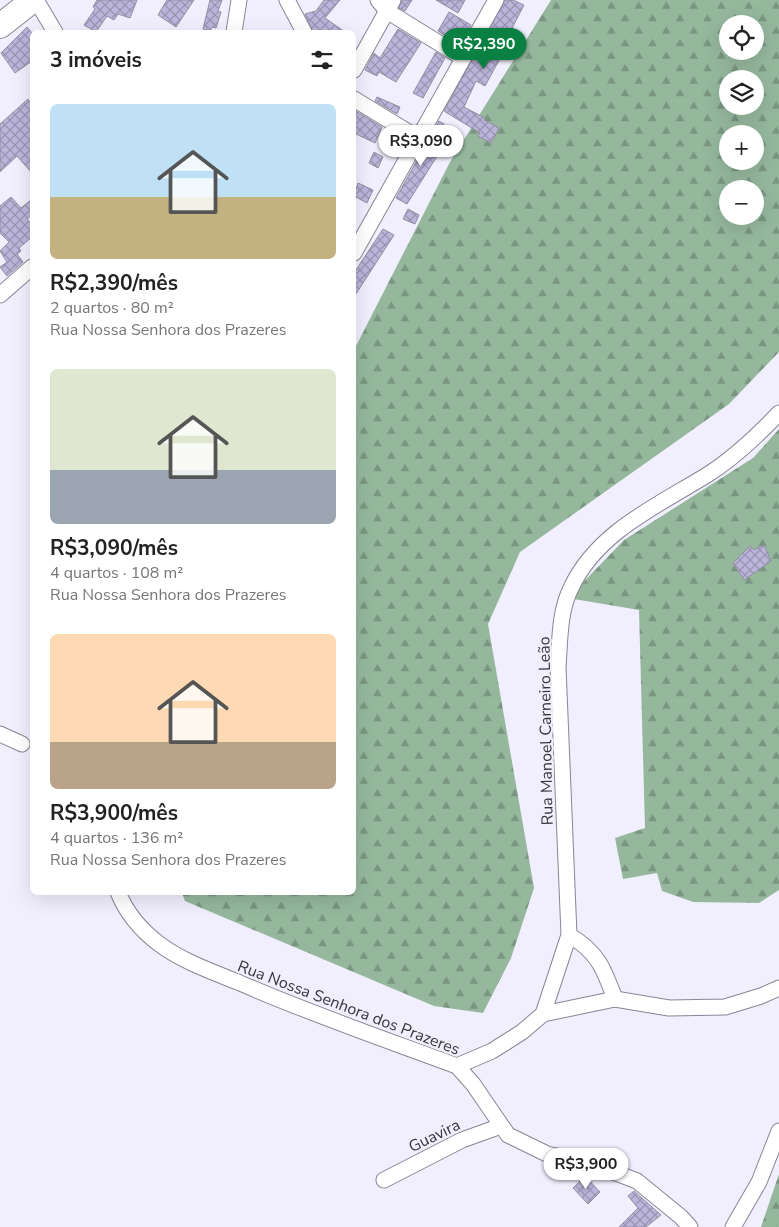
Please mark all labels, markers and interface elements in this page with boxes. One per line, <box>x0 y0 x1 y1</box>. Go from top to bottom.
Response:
map controls <box>719 15 764 225</box>
button: locate <box>719 15 764 60</box>
pin: R$2,390 <box>438 28 530 70</box>
text: R$2,390 <box>453 33 515 55</box>
text: 3 imóveis <box>50 46 142 74</box>
icon: filters <box>308 46 336 74</box>
button: layers <box>719 70 764 115</box>
pin: R$3,090 <box>375 124 467 167</box>
button: + <box>719 125 764 170</box>
text: R$3,090 <box>390 130 452 152</box>
icon: home <box>148 137 238 227</box>
button: − <box>719 180 764 225</box>
text: R$2,390/mês <box>50 269 178 297</box>
text: 2 quartos · 80 m² <box>50 297 174 319</box>
text: Rua Nossa Senhora dos Prazeres <box>50 319 286 341</box>
icon: home <box>148 402 238 492</box>
text: R$3,090/mês <box>50 534 178 562</box>
text: 4 quartos · 108 m² <box>50 562 183 584</box>
text: Rua Nossa Senhora dos Prazeres <box>50 584 286 606</box>
street label: Rua Manoel Carneiro Leão <box>533 636 559 826</box>
icon: home <box>148 667 238 757</box>
text: R$3,900/mês <box>50 799 178 827</box>
text: 4 quartos · 136 m² <box>50 827 183 849</box>
text: Rua Nossa Senhora dos Prazeres <box>50 849 286 871</box>
street label: Rua Nossa Senhora dos Prazeres <box>234 955 463 1061</box>
street label: Guavira <box>405 1114 464 1158</box>
pin: R$3,900 <box>540 1148 632 1190</box>
text: R$3,900 <box>555 1153 617 1175</box>

